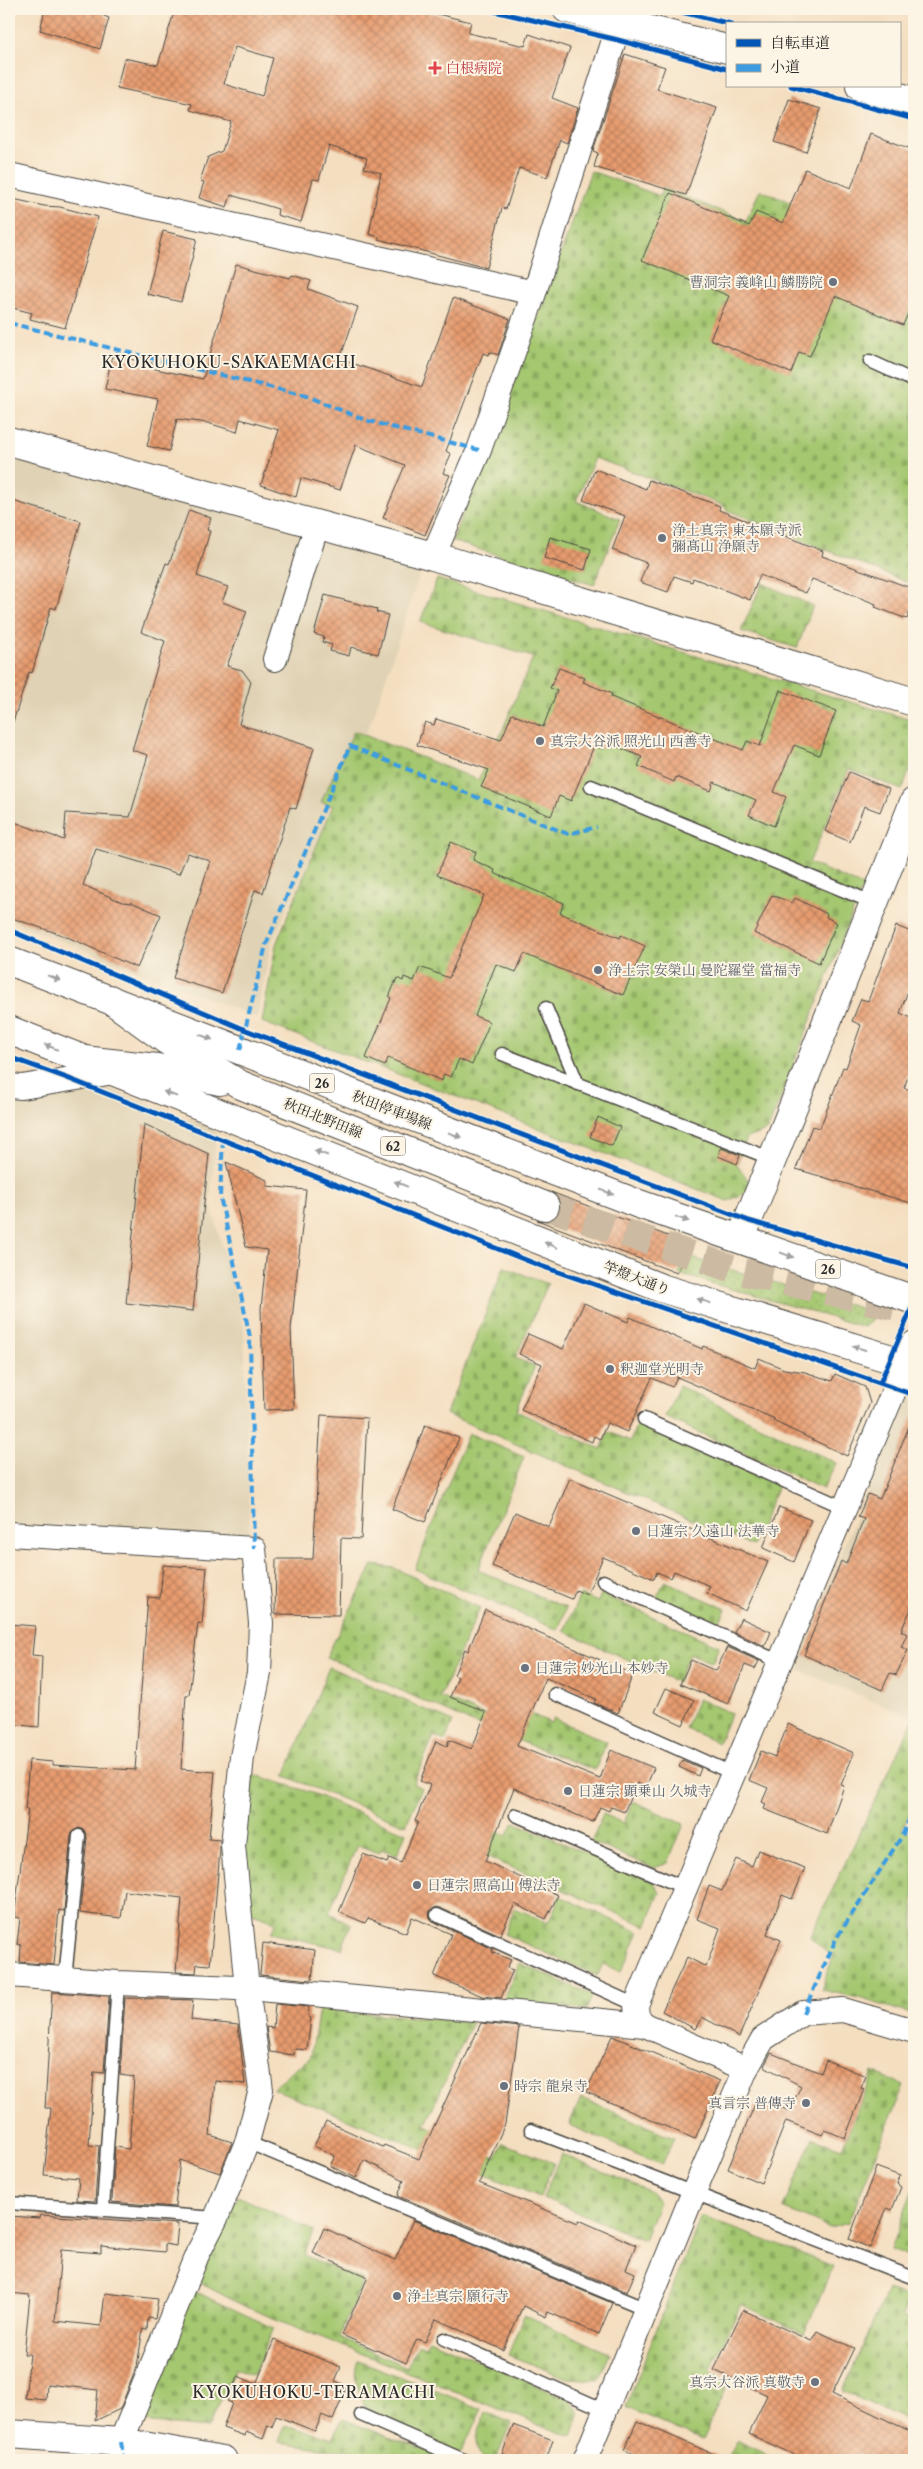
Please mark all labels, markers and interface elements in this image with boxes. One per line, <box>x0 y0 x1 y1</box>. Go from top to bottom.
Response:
legend <box>726 22 900 88</box>
text: 自転車道 <box>770 33 830 52</box>
text: 小道 <box>770 57 800 76</box>
place label: 白根病院 <box>446 59 502 77</box>
marker: 白根病院 <box>428 61 442 75</box>
place label: 曹洞宗 義峰山 鱗勝院 <box>690 273 823 291</box>
marker: 曹洞宗 義峰山 鱗勝院 <box>827 276 839 288</box>
district label: KYOKUHOKU-SAKAEMACHI <box>101 352 357 372</box>
place label: 浄土真宗 東本願寺派 彌髙山 浄願寺 <box>672 521 802 555</box>
marker: 浄土真宗 東本願寺派 彌髙山 浄願寺 <box>656 532 668 544</box>
place label: 真宗大谷派 照光山 西善寺 <box>550 732 711 750</box>
marker: 真宗大谷派 照光山 西善寺 <box>534 735 546 747</box>
place label: 浄土宗 安榮山 曼陀羅堂 當福寺 <box>608 961 801 979</box>
marker: 浄土宗 安榮山 曼陀羅堂 當福寺 <box>592 964 604 976</box>
one-way arrow <box>47 975 62 983</box>
one-way arrow <box>199 1033 214 1041</box>
one-way arrow <box>44 1043 59 1051</box>
road number: 26 <box>310 1074 334 1092</box>
street label: 秋田停車場線 <box>350 1087 434 1133</box>
one-way arrow <box>162 1090 177 1098</box>
street label: 秋田北野田線 <box>281 1094 365 1142</box>
one-way arrow <box>448 1131 462 1139</box>
road number: 62 <box>380 1136 406 1156</box>
one-way arrow <box>313 1149 328 1157</box>
one-way arrow <box>393 1180 408 1188</box>
one-way arrow <box>600 1188 615 1196</box>
one-way arrow <box>675 1215 690 1223</box>
one-way arrow <box>544 1240 559 1248</box>
one-way arrow <box>779 1251 794 1259</box>
street label: 竿燈大通り <box>601 1257 673 1299</box>
road number: 26 <box>816 1260 840 1278</box>
one-way arrow <box>696 1297 711 1305</box>
one-way arrow <box>851 1344 866 1352</box>
place label: 釈迦堂光明寺 <box>620 1360 704 1378</box>
marker: 釈迦堂光明寺 <box>604 1363 616 1375</box>
place label: 日蓮宗 久遠山 法華寺 <box>646 1522 779 1540</box>
marker: 日蓮宗 久遠山 法華寺 <box>630 1525 642 1537</box>
place label: 日蓮宗 妙光山 本妙寺 <box>535 1659 668 1677</box>
marker: 日蓮宗 妙光山 本妙寺 <box>519 1662 531 1674</box>
place label: 日蓮宗 顕乗山 久城寺 <box>578 1782 711 1800</box>
marker: 日蓮宗 顕乗山 久城寺 <box>562 1785 574 1797</box>
place label: 日蓮宗 照高山 傅法寺 <box>427 1876 560 1894</box>
marker: 日蓮宗 照高山 傅法寺 <box>411 1879 423 1891</box>
place label: 時宗 龍泉寺 <box>514 2077 588 2095</box>
marker: 時宗 龍泉寺 <box>498 2080 510 2092</box>
place label: 真言宗 普傳寺 <box>708 2094 796 2112</box>
marker: 真言宗 普傳寺 <box>800 2097 812 2109</box>
place label: 浄土真宗 願行寺 <box>407 2287 509 2305</box>
marker: 浄土真宗 願行寺 <box>391 2290 403 2302</box>
place label: 真宗大谷派 真敬寺 <box>689 2373 805 2391</box>
marker: 真宗大谷派 真敬寺 <box>809 2376 821 2388</box>
district label: KYOKUHOKU-TERAMACHI <box>192 2382 436 2402</box>

